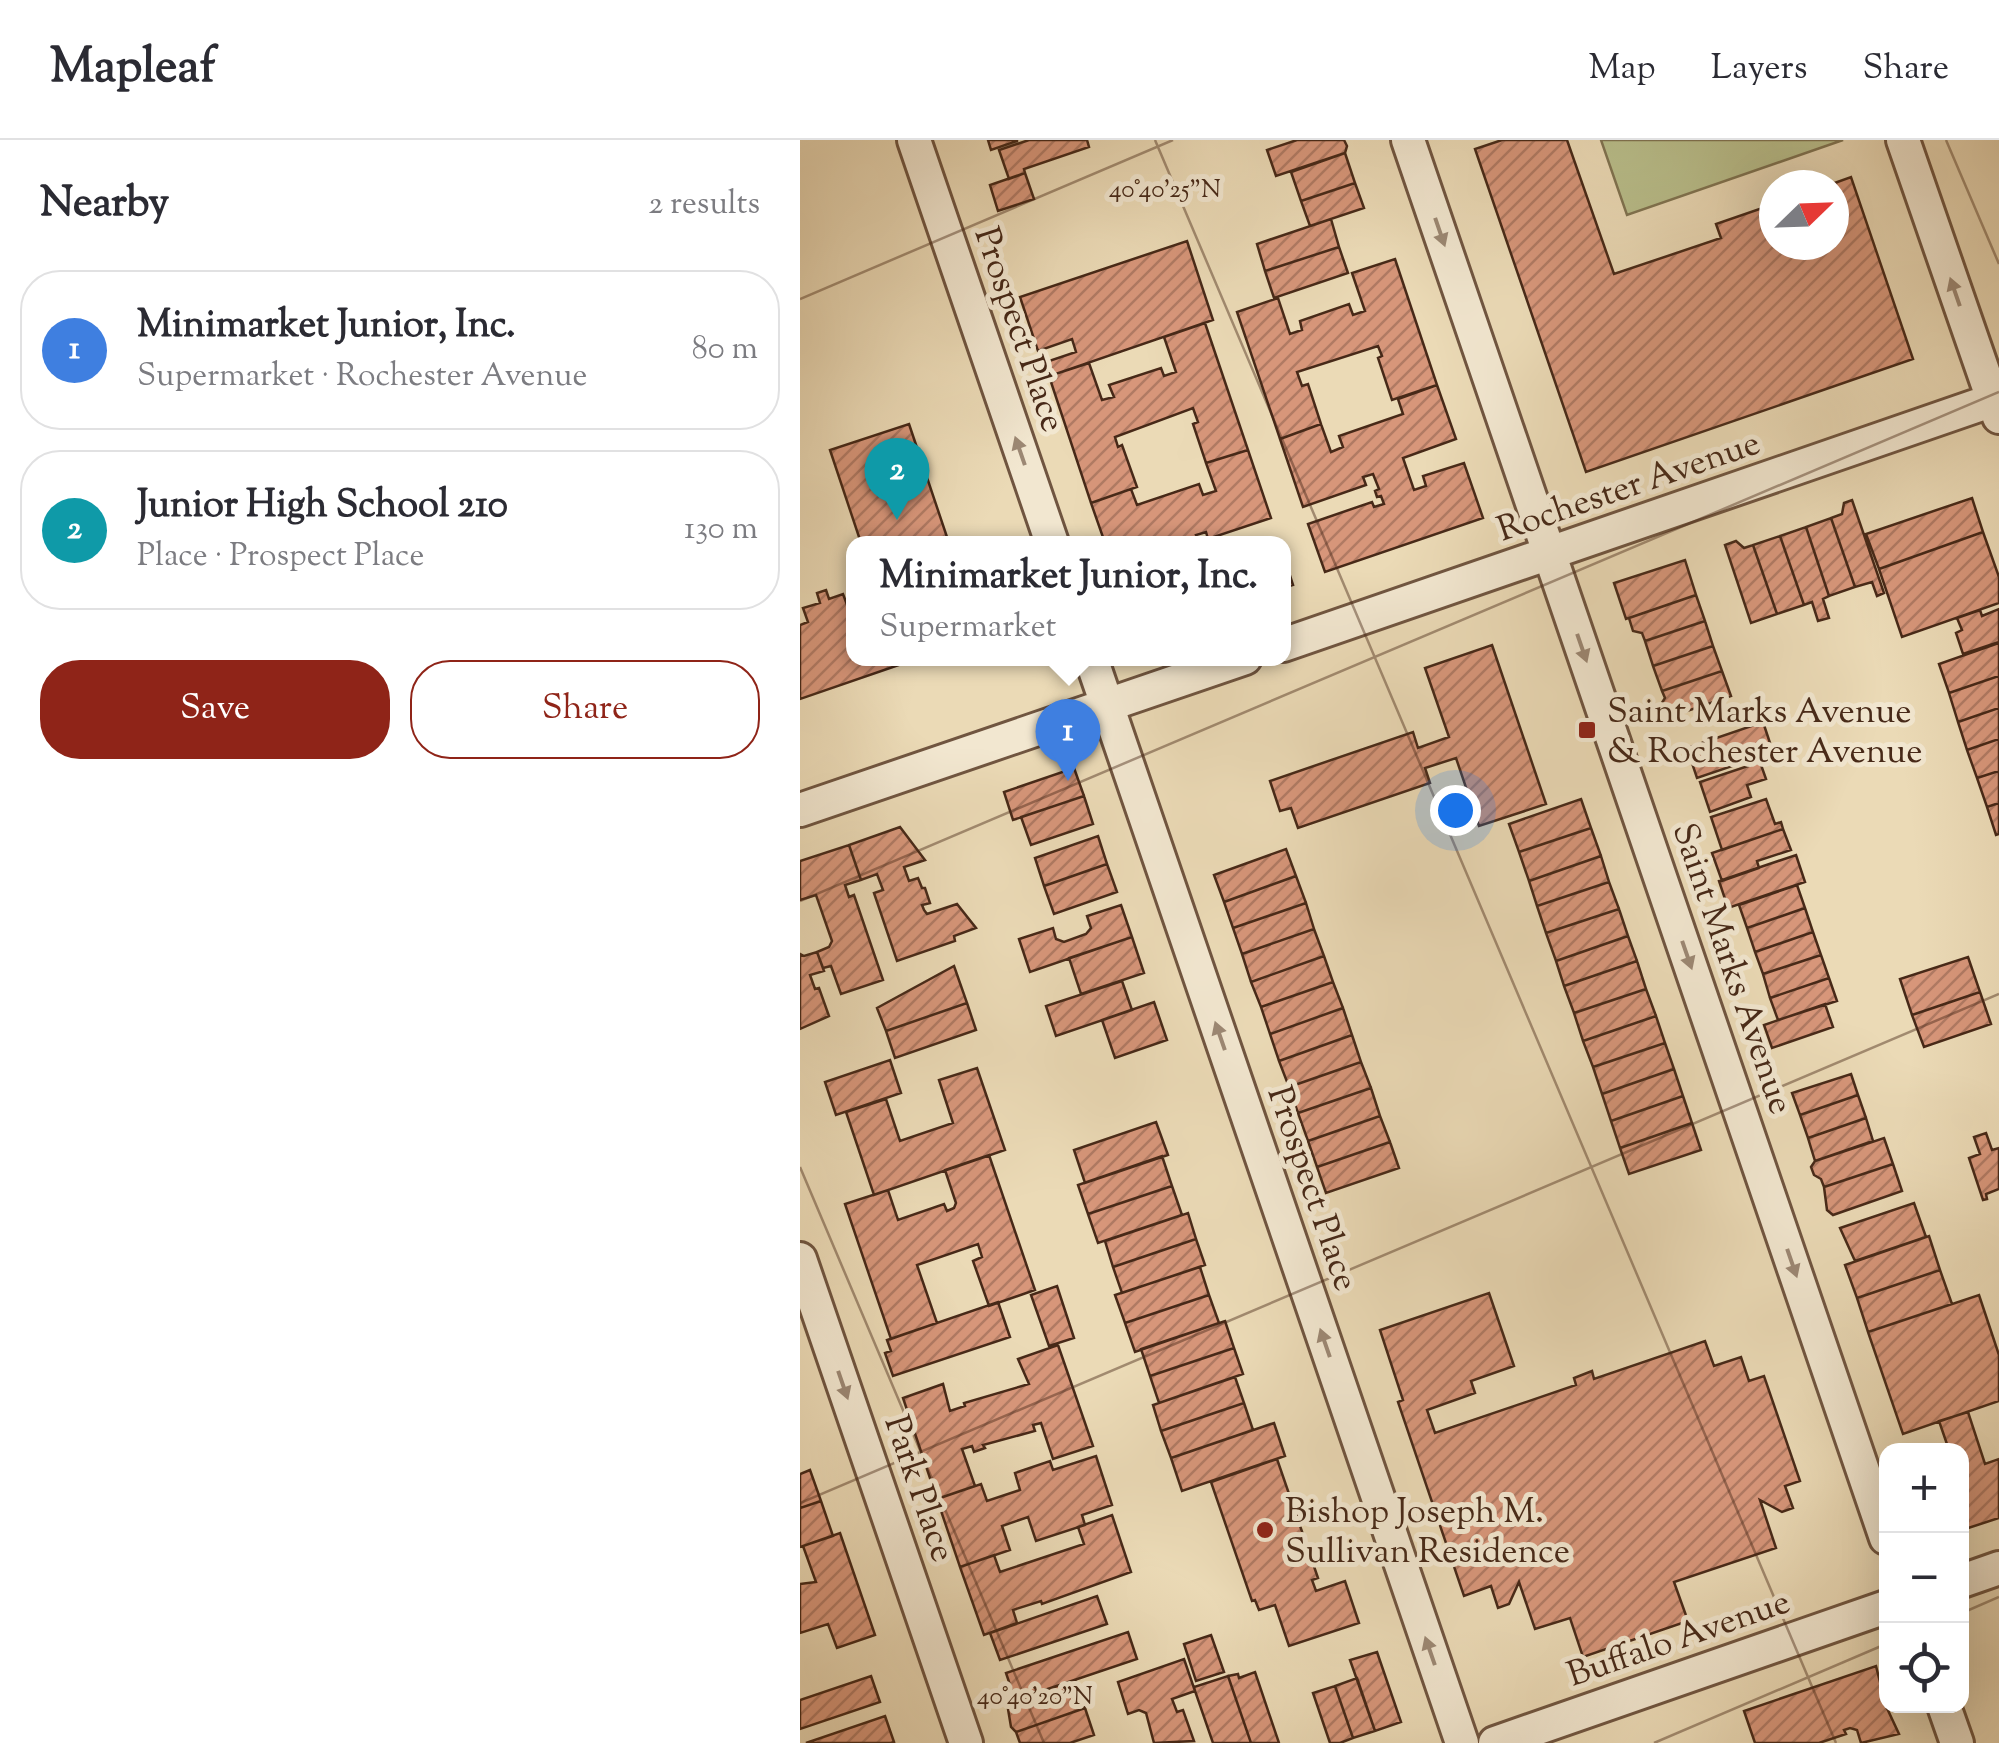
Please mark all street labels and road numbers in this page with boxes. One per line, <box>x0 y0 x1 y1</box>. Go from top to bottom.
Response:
street label: Prospect Place <box>959 221 1077 439</box>
street label: Rochester Avenue <box>1491 419 1767 557</box>
street label: Saint Marks Avenue <box>1657 817 1804 1121</box>
street label: Prospect Place <box>1252 1080 1370 1298</box>
street label: Park Place <box>869 1409 966 1569</box>
street label: Buffalo Avenue <box>1561 1578 1797 1702</box>

